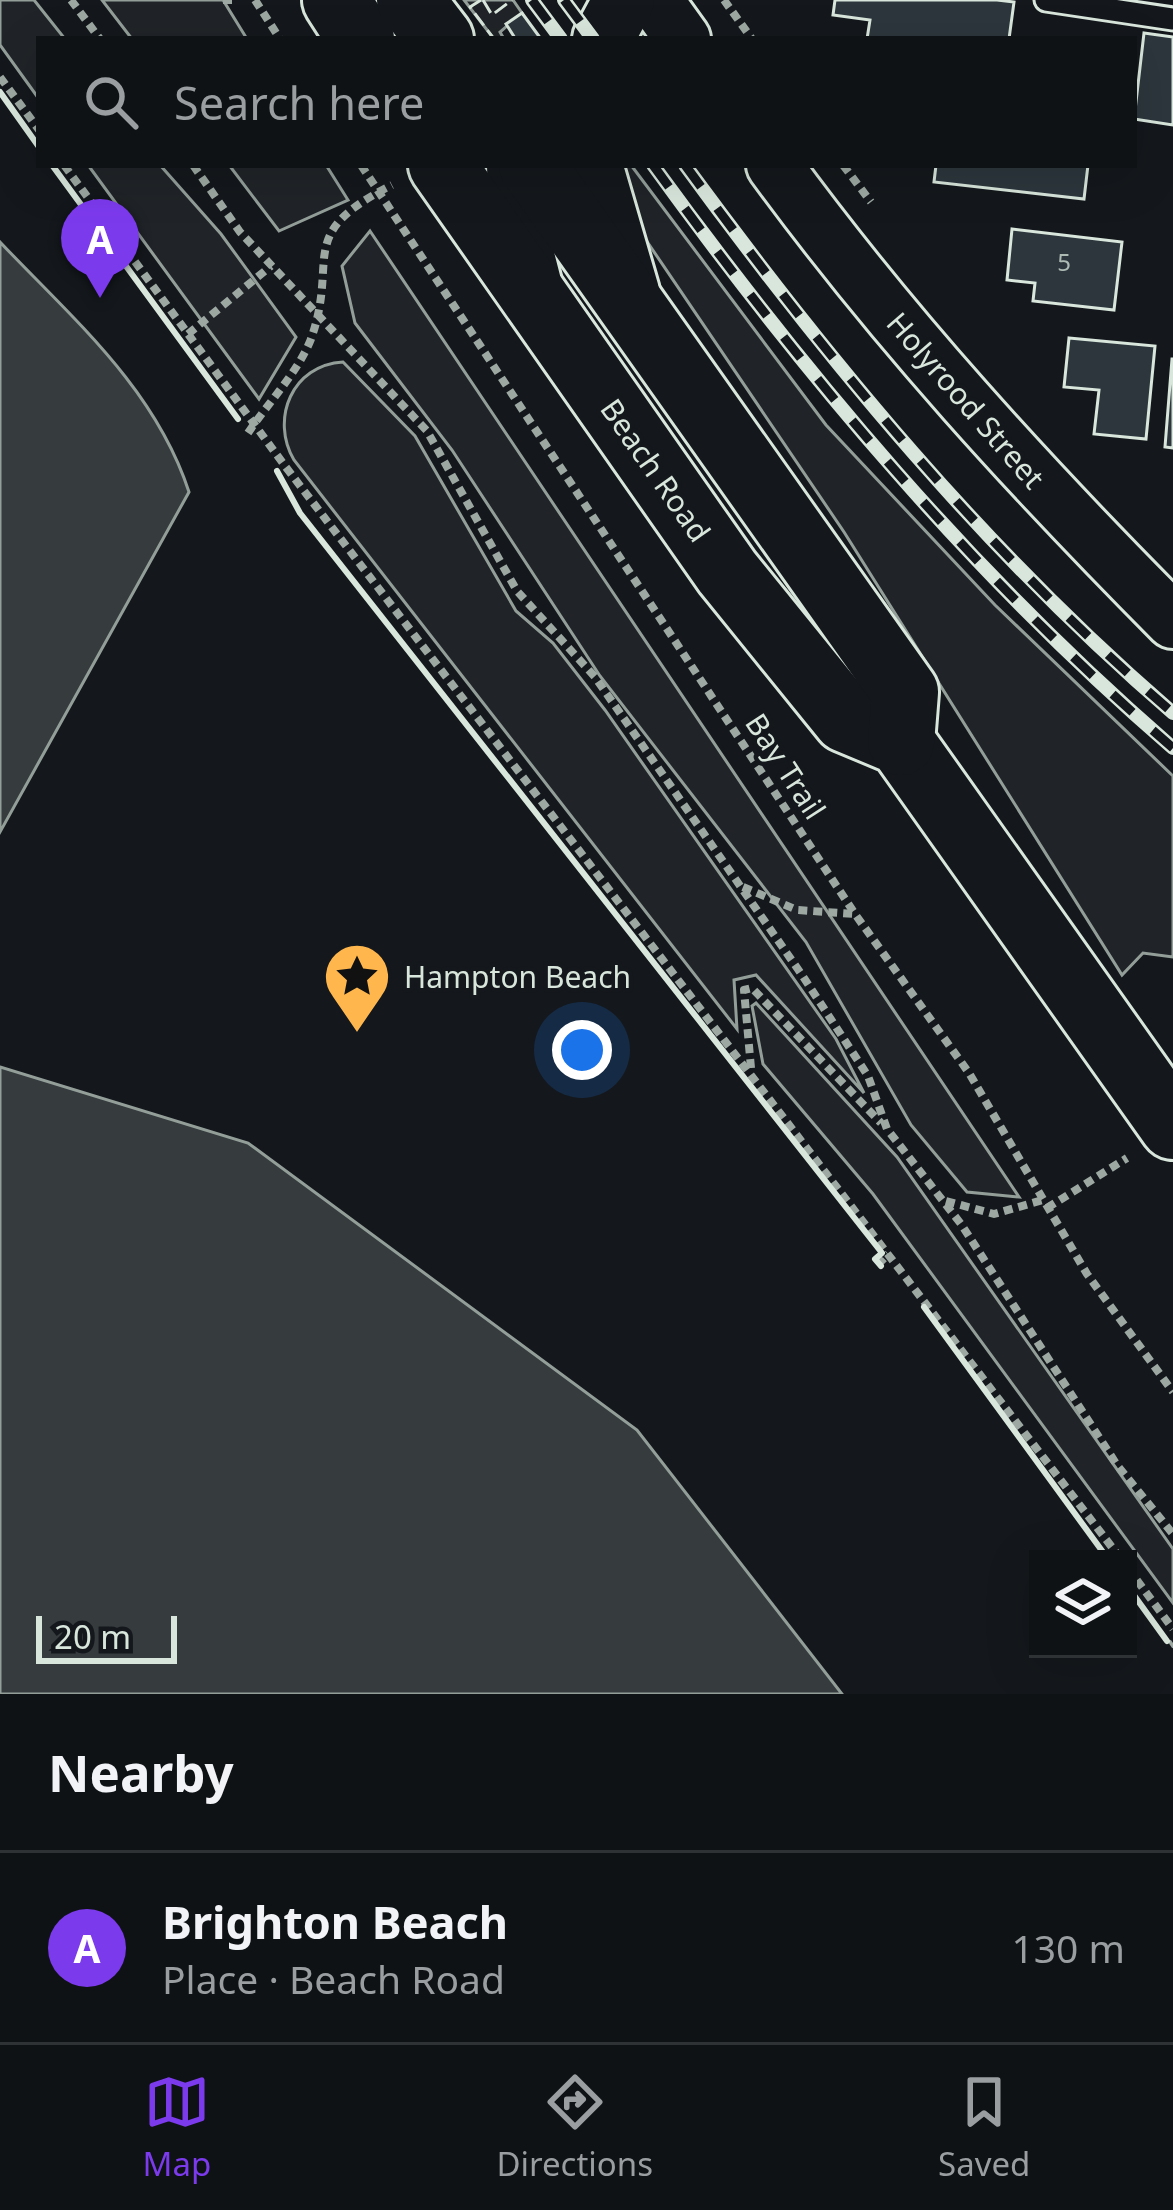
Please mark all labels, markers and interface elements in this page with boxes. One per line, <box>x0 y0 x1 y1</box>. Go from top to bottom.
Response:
search box <box>36 36 1137 168</box>
icon: search <box>78 69 144 135</box>
text: Search here <box>174 72 424 133</box>
pin: A <box>61 199 139 298</box>
house number: 5 <box>1057 245 1071 278</box>
street label: Holyrood Street <box>878 303 1054 497</box>
street label: Beach Road <box>592 390 720 550</box>
street label: Bay Trail <box>736 705 836 827</box>
place icon: Hampton Beach <box>322 941 392 1035</box>
place label: Hampton Beach <box>404 956 631 997</box>
your location <box>552 1020 612 1080</box>
map controls <box>1029 1550 1137 1658</box>
button: layers <box>1029 1550 1137 1658</box>
scale bar <box>36 1610 177 1663</box>
text: 20 m <box>54 1614 131 1659</box>
text: Nearby <box>48 1737 234 1807</box>
text: Brighton Beach <box>162 1891 508 1952</box>
text: A <box>74 1921 101 1974</box>
text: 130 m <box>1011 1921 1125 1974</box>
text: Place · Beach Road <box>162 1952 505 2005</box>
tab: Map <box>143 2069 211 2186</box>
tab: Directions <box>496 2069 653 2186</box>
tab: Saved <box>938 2069 1030 2186</box>

